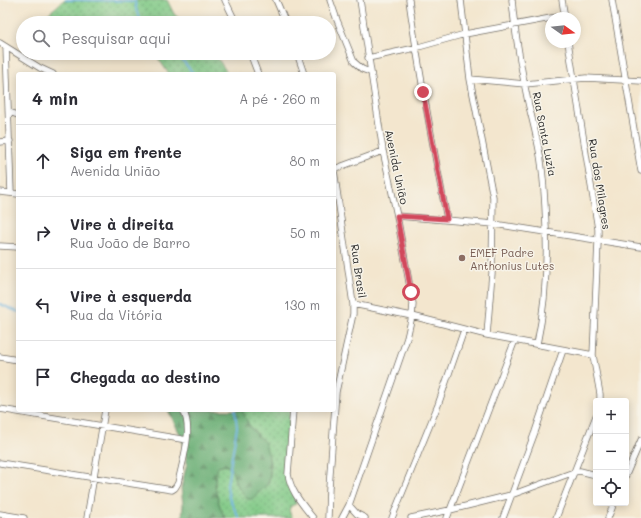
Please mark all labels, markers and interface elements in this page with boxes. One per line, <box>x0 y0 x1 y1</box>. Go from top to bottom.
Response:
north arrow <box>545 12 581 48</box>
search box <box>16 16 336 60</box>
icon: search <box>30 27 52 49</box>
text: Pesquisar aqui <box>62 28 171 48</box>
route end <box>414 83 432 101</box>
text: 4 min <box>32 87 78 109</box>
text: A pé · 260 m <box>239 90 320 107</box>
street label: Rua Santa Luzia <box>529 90 561 178</box>
street label: Avenida União <box>382 128 412 206</box>
street label: Rua dos Milagres <box>585 138 615 230</box>
text: Siga em frente <box>70 142 182 162</box>
icon: ahead <box>32 150 54 172</box>
text: 80 m <box>290 152 320 169</box>
text: Avenida União <box>70 162 160 179</box>
text: Vire à direita <box>70 214 174 234</box>
icon: right <box>32 222 54 244</box>
text: 50 m <box>290 224 320 241</box>
text: Rua João de Barro <box>70 234 190 251</box>
street label: Rua Brasil <box>348 243 370 299</box>
place label: EMEF Padre Anthonius Lutes <box>470 245 554 273</box>
marker: EMEF Padre Anthonius Lutes <box>457 253 467 263</box>
route start <box>402 283 420 301</box>
text: Vire à esquerda <box>70 286 192 306</box>
icon: left <box>32 294 54 316</box>
text: 130 m <box>284 296 320 313</box>
text: Rua da Vitória <box>70 306 163 323</box>
icon: arrive <box>32 366 54 388</box>
text: Chegada ao destino <box>70 367 220 387</box>
map controls <box>593 398 629 506</box>
button: + <box>593 398 629 434</box>
button: − <box>593 434 629 470</box>
button: locate <box>593 470 629 506</box>

